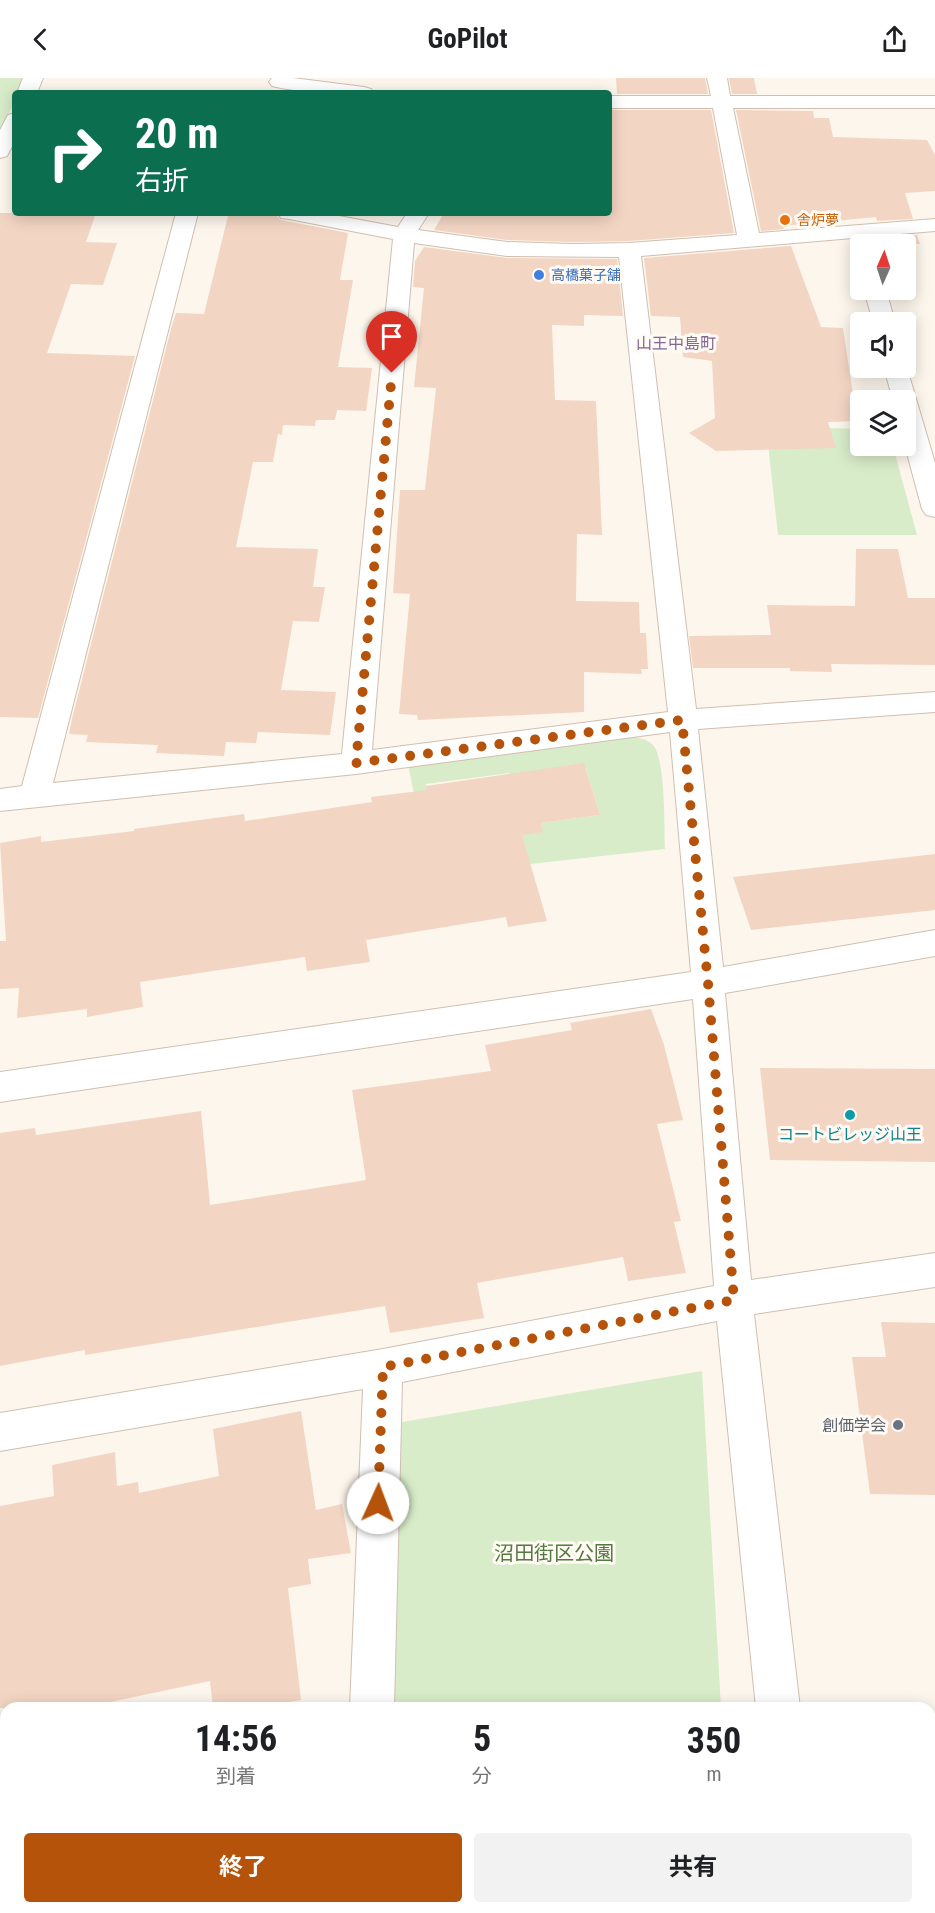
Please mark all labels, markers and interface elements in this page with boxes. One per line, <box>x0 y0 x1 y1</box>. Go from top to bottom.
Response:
icon: back <box>24 23 57 56</box>
text: GoPilot <box>428 23 507 55</box>
icon: share <box>878 23 911 56</box>
text: 20 m <box>135 109 218 158</box>
icon: right <box>36 114 114 192</box>
text: 右折 <box>135 165 189 197</box>
place label: 舎炉夢 <box>797 212 839 228</box>
marker: 舎炉夢 <box>778 213 792 227</box>
north arrow <box>850 234 916 300</box>
map controls <box>850 234 916 456</box>
place label: 高橋菓子舗 <box>551 267 621 283</box>
marker: 高橋菓子舗 <box>532 268 546 282</box>
pin <box>366 311 417 373</box>
button: sound <box>850 312 916 378</box>
icon: arrive <box>375 320 408 353</box>
district label: 山王中島町 <box>636 334 716 353</box>
button: layers <box>850 390 916 456</box>
marker: コートビレッジ山王 <box>843 1108 857 1122</box>
place label: コートビレッジ山王 <box>778 1125 922 1144</box>
place label: 創価学会 <box>822 1416 886 1435</box>
marker: 創価学会 <box>891 1418 905 1432</box>
position arrow <box>346 1471 410 1535</box>
park label: 沼田街区公園 <box>494 1541 614 1565</box>
text: 14:56 <box>195 1718 277 1760</box>
text: 5 <box>473 1718 491 1760</box>
text: 350 <box>687 1720 741 1762</box>
text: m <box>706 1762 722 1786</box>
text: 到着 <box>216 1764 256 1788</box>
text: 分 <box>472 1764 492 1788</box>
button: 終了 <box>24 1833 462 1902</box>
button: 共有 <box>474 1833 912 1902</box>

